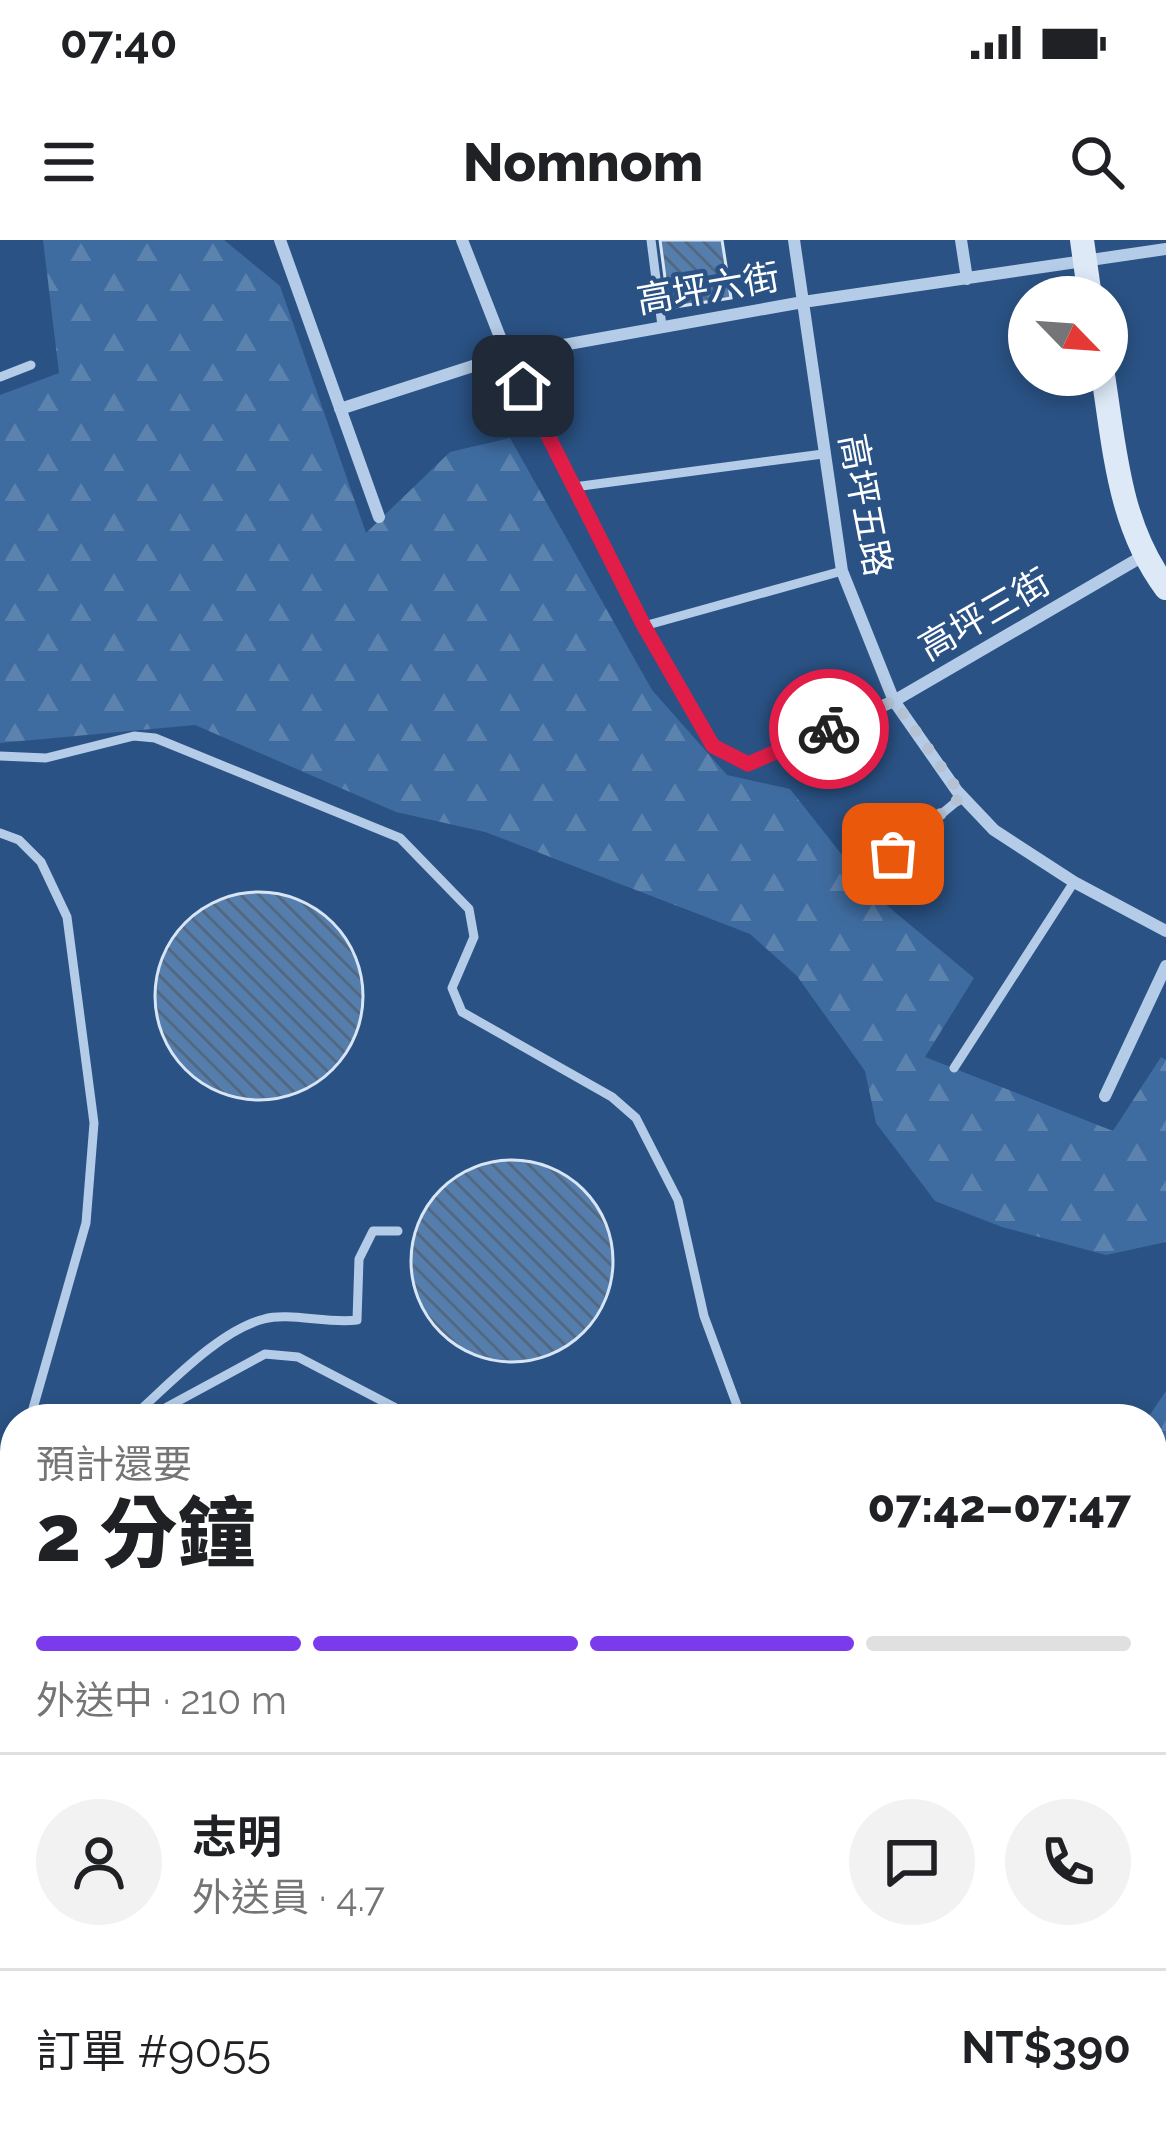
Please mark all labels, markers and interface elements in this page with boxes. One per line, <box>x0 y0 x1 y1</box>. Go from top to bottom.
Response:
text: 07:40 <box>60 16 177 69</box>
icon: menu <box>36 129 102 195</box>
icon: search <box>1064 129 1130 195</box>
text: Nomnom <box>463 130 703 194</box>
street label: 高坪六街 <box>633 255 783 321</box>
north arrow <box>1008 276 1128 396</box>
map controls <box>1008 276 1128 396</box>
pin <box>472 335 574 437</box>
icon: home <box>490 353 556 419</box>
street label: 高坪五路 <box>832 430 900 580</box>
street label: 高坪三街 <box>911 560 1057 668</box>
courier <box>769 669 889 789</box>
icon: bike <box>796 696 862 762</box>
pin <box>842 803 944 905</box>
icon: bag <box>860 821 926 887</box>
text: 預計還要 <box>36 1441 192 1487</box>
text: 07:42–07:47 <box>868 1480 1131 1533</box>
text: 2 分鐘 <box>36 1488 255 1579</box>
text: 外送中 · 210 m <box>36 1677 287 1723</box>
button: person <box>36 1799 162 1925</box>
button: chat <box>849 1799 975 1925</box>
button: phone <box>1005 1799 1131 1925</box>
text: 志明 <box>192 1811 282 1864</box>
text: 外送員 · 4.7 <box>192 1874 385 1920</box>
text: NT$390 <box>961 2021 1131 2074</box>
text: 訂單 #9055 <box>36 2025 271 2078</box>

